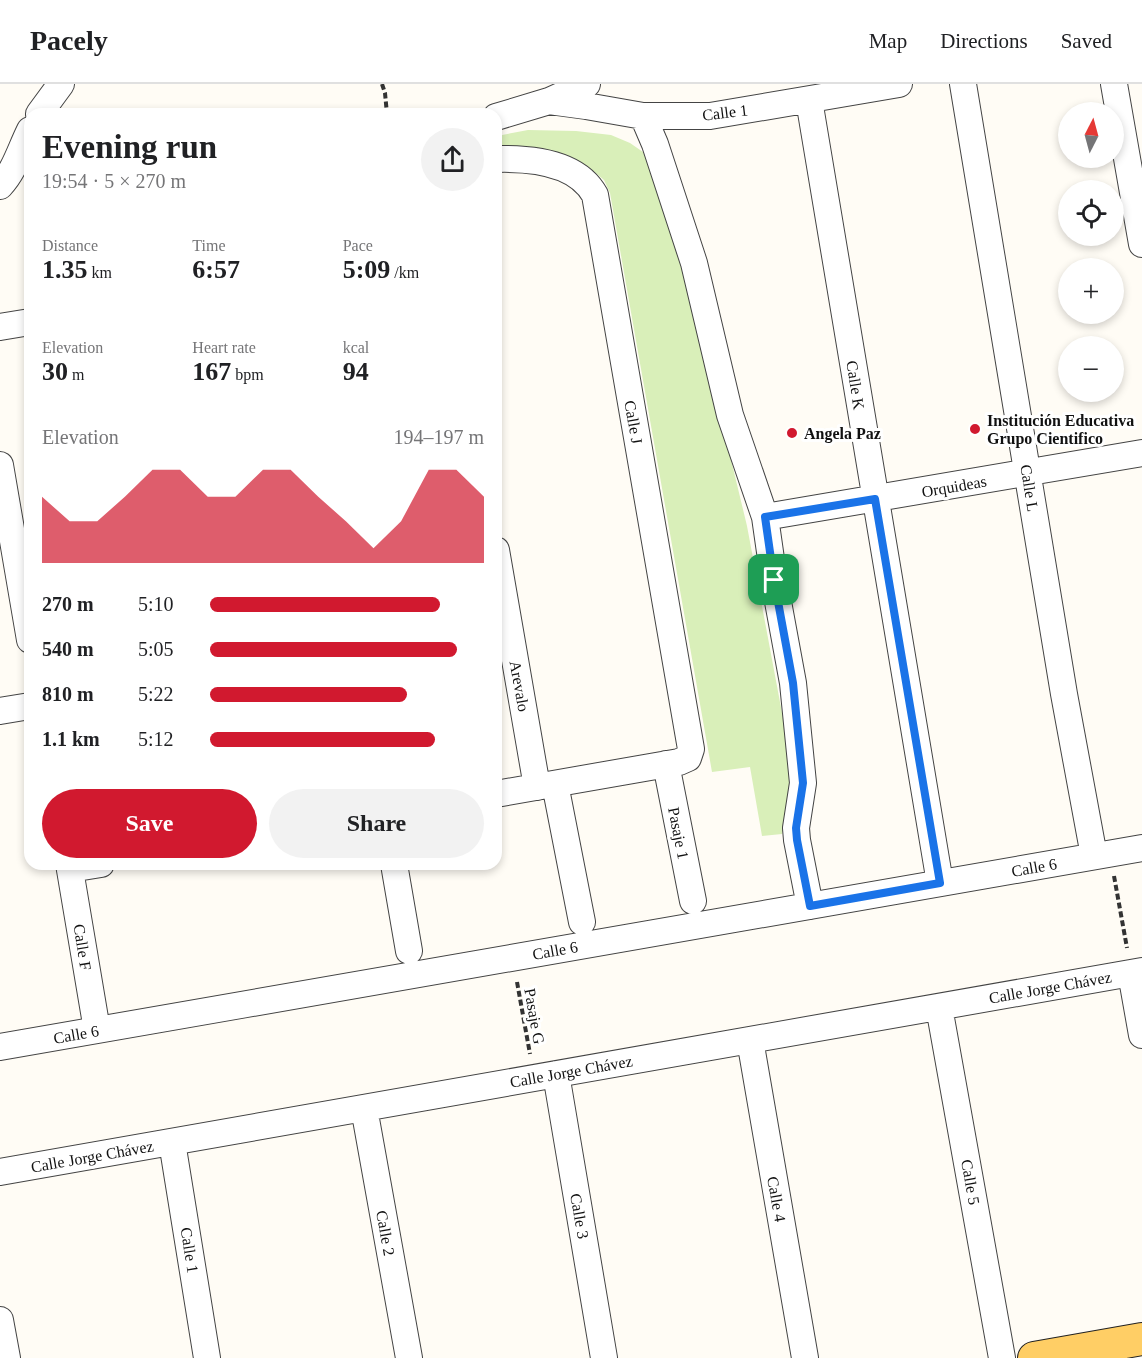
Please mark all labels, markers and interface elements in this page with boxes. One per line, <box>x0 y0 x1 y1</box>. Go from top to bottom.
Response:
text: Pacely <box>30 25 108 56</box>
text: Map <box>869 29 907 53</box>
text: Directions <box>940 29 1028 53</box>
text: Saved <box>1061 29 1112 53</box>
street label: Calle 1 <box>701 101 749 124</box>
north arrow <box>1058 102 1124 168</box>
map controls <box>1058 102 1124 402</box>
button: share <box>421 128 484 191</box>
text: Evening run <box>42 129 217 165</box>
text: 19:54 · 5 × 270 m <box>42 170 186 192</box>
button: locate <box>1058 180 1124 246</box>
text: Distance <box>42 237 98 254</box>
text: Time <box>192 237 226 254</box>
text: Pace <box>343 237 373 254</box>
text: 1.35 <box>42 255 88 284</box>
text: 6:57 <box>192 255 240 284</box>
text: 5:09 <box>343 255 390 284</box>
button: + <box>1058 258 1124 324</box>
text: km <box>88 264 112 281</box>
text: /km <box>390 264 419 281</box>
button: − <box>1058 336 1124 402</box>
text: Elevation <box>42 339 103 356</box>
text: Heart rate <box>192 339 256 356</box>
text: kcal <box>343 339 369 356</box>
text: 30 <box>42 357 68 386</box>
text: 167 <box>192 357 231 386</box>
text: 94 <box>343 357 369 386</box>
street label: Calle K <box>843 359 868 411</box>
text: m <box>68 366 84 383</box>
text: bpm <box>231 366 264 383</box>
street label: Calle J <box>621 399 646 445</box>
place label: Institución Educativa Grupo Cientifico <box>987 412 1134 448</box>
marker: Institución Educativa Grupo Cientifico <box>968 422 982 436</box>
place label: Angela Paz <box>804 425 881 443</box>
text: Elevation <box>42 426 119 448</box>
text: 194–197 m <box>393 426 484 448</box>
marker: Angela Paz <box>785 426 799 440</box>
street label: Calle L <box>1017 463 1042 513</box>
street label: Orquideas <box>920 472 988 502</box>
pin <box>748 554 799 605</box>
icon: arrive <box>757 563 790 596</box>
text: 270 m <box>42 593 94 615</box>
text: 5:10 <box>138 593 174 615</box>
text: 540 m <box>42 638 94 660</box>
text: 5:05 <box>138 638 174 660</box>
street label: Arevalo <box>507 659 532 713</box>
text: 810 m <box>42 683 94 705</box>
text: 5:22 <box>138 683 174 705</box>
text: 1.1 km <box>42 728 100 750</box>
text: 5:12 <box>138 728 174 750</box>
button: Save <box>42 789 257 858</box>
button: Share <box>269 789 484 858</box>
street label: Pasaje 1 <box>664 806 692 861</box>
street label: Calle 6 <box>1010 855 1058 880</box>
street label: Calle F <box>70 923 95 972</box>
street label: Calle 6 <box>531 938 579 963</box>
street label: Calle Jorge Chávez <box>987 968 1113 1008</box>
street label: Pasaje G <box>520 987 548 1046</box>
street label: Calle 6 <box>52 1022 100 1047</box>
street label: Calle Jorge Chávez <box>508 1052 634 1092</box>
street label: Calle Jorge Chávez <box>29 1137 155 1177</box>
street label: Calle 5 <box>958 1158 983 1206</box>
street label: Calle 4 <box>764 1175 789 1223</box>
street label: Calle 3 <box>567 1192 592 1240</box>
street label: Calle 2 <box>373 1209 398 1257</box>
street label: Calle 1 <box>178 1226 201 1274</box>

